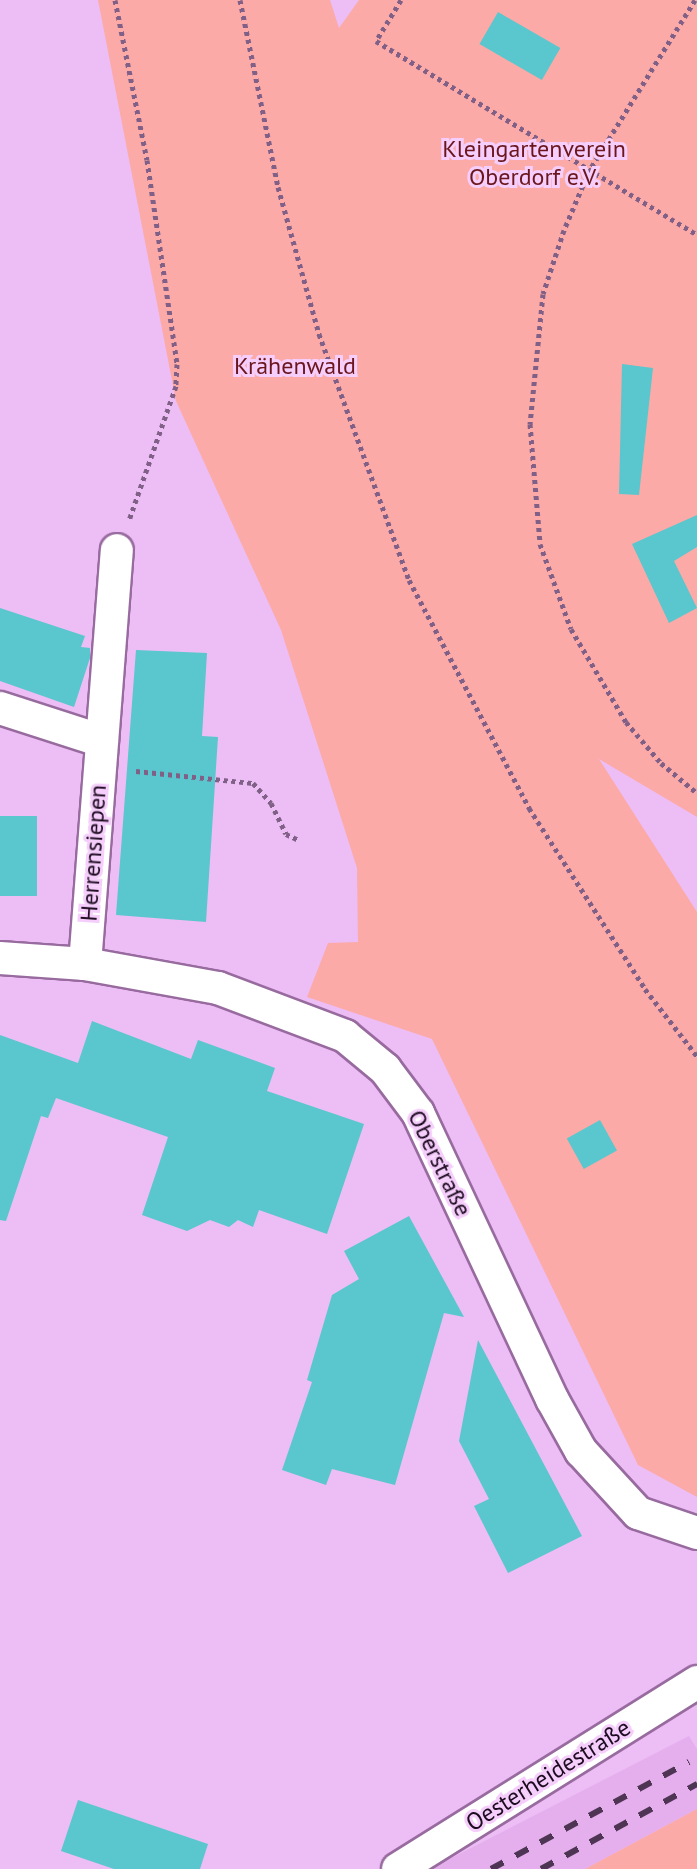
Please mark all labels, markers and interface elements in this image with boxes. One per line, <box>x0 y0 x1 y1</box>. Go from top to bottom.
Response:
park label: Kleingartenverein Oberdorf e.V. <box>442 135 626 191</box>
park label: Krähenwald <box>234 352 356 380</box>
street label: Herrensiepen <box>74 784 112 922</box>
street label: Oberstraße <box>402 1105 478 1221</box>
street label: Oesterheidestraße <box>460 1713 636 1837</box>

